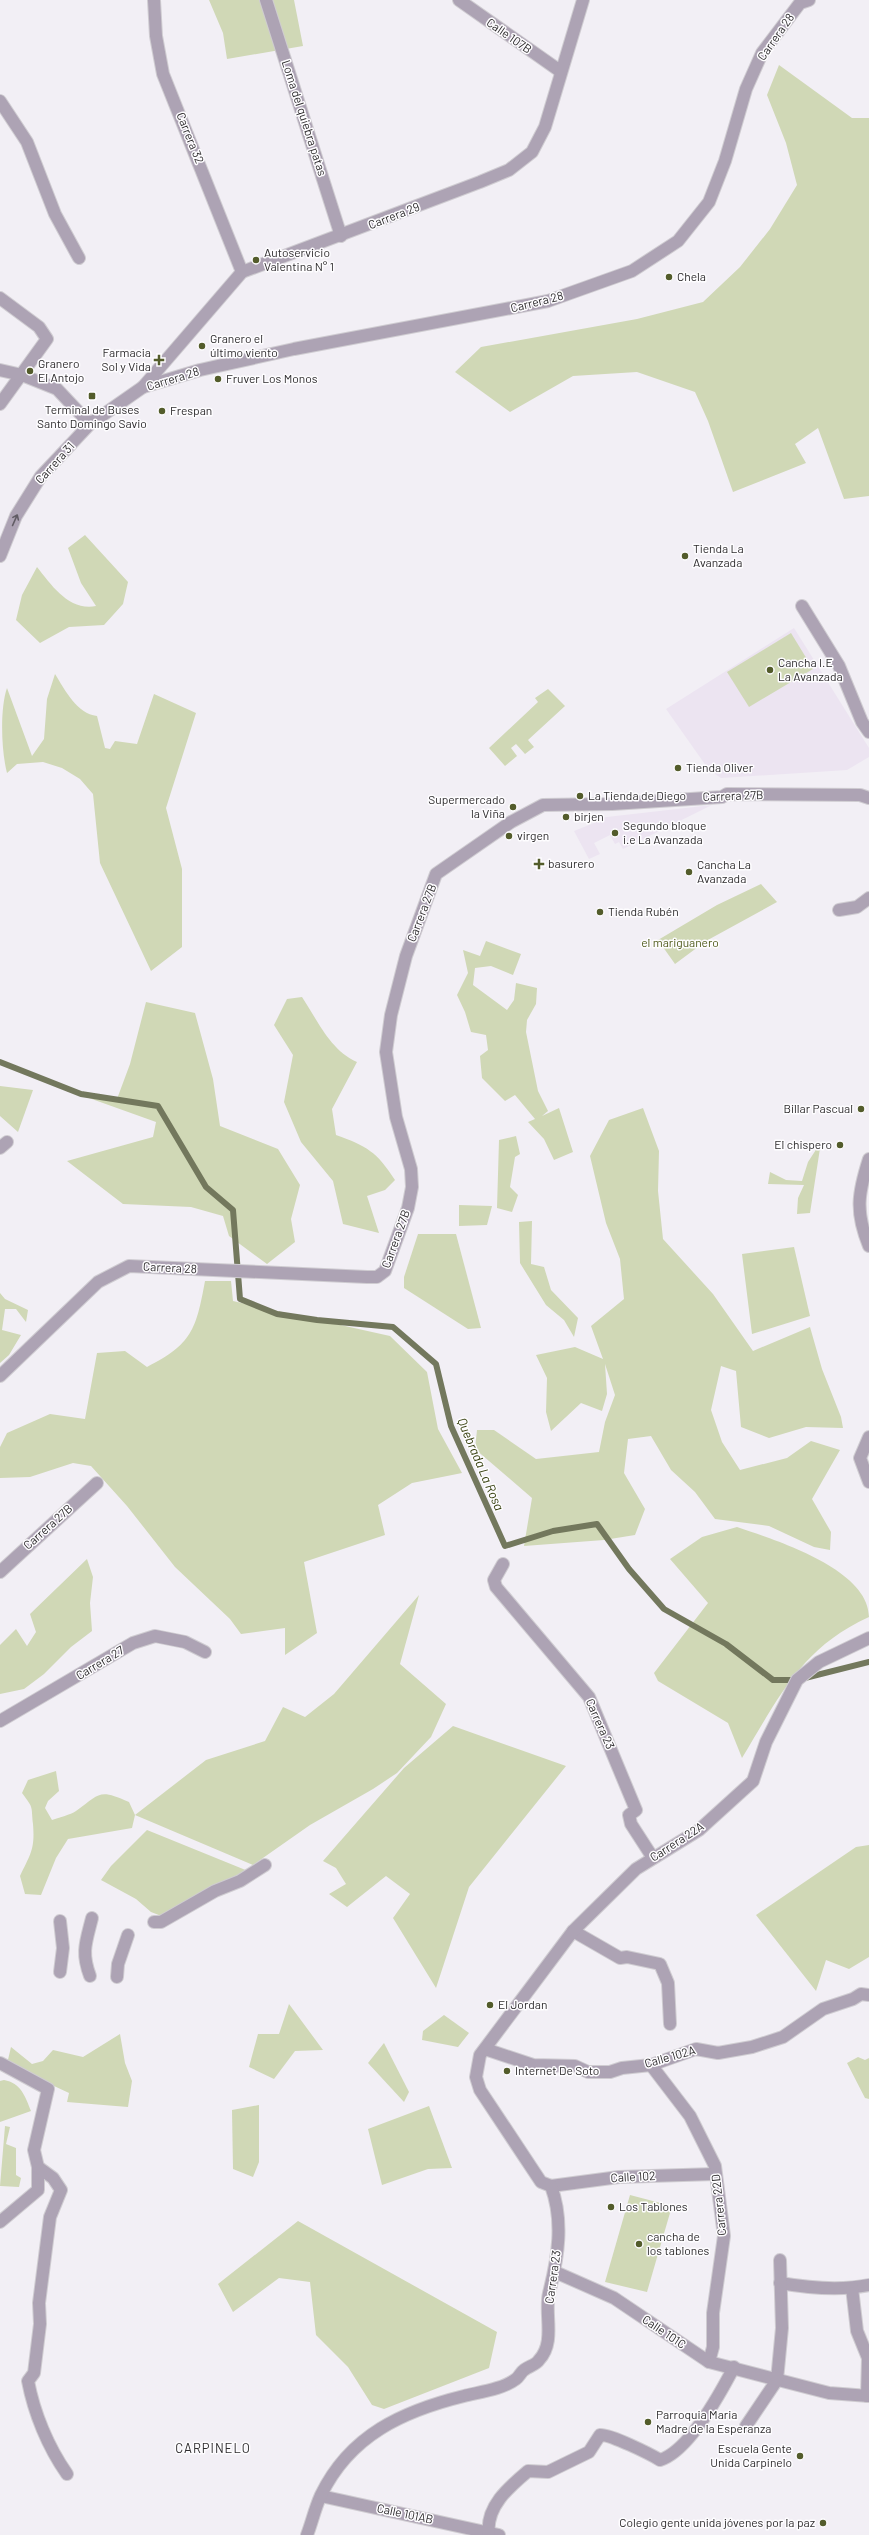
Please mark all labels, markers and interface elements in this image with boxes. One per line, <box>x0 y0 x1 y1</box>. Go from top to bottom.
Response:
street label: Carrera 28 <box>754 10 796 63</box>
street label: Calle 107B <box>484 15 535 56</box>
street label: Loma del quiebra patas <box>280 58 330 178</box>
street label: Carrera 32 <box>174 110 208 165</box>
street label: Carrera 29 <box>366 199 421 231</box>
place label: Autoservicio Valentina N° 1 <box>264 245 334 273</box>
marker: Autoservicio Valentina N° 1 <box>251 255 261 265</box>
place label: Chela <box>677 269 706 283</box>
marker: Chela <box>664 272 674 282</box>
street label: Carrera 28 <box>509 288 565 314</box>
place label: Granero el último viento <box>210 331 278 359</box>
marker: Granero el último viento <box>197 341 207 351</box>
place label: Farmacia Sol y Vida <box>102 345 151 373</box>
marker: Farmacia Sol y Vida <box>154 355 164 365</box>
place label: Granero El Antojo <box>38 356 84 384</box>
street label: Carrera 28 <box>145 363 201 393</box>
marker: Granero El Antojo <box>25 366 35 376</box>
place label: Fruver Los Monos <box>226 371 318 385</box>
marker: Fruver Los Monos <box>213 374 223 384</box>
marker: Terminal de Buses Santo Domingo Savio <box>87 391 97 401</box>
place label: Terminal de Buses Santo Domingo Savio <box>37 402 147 430</box>
place label: Frespan <box>170 403 212 417</box>
marker: Frespan <box>157 406 167 416</box>
street label: Carrera 31 <box>32 438 77 486</box>
one-way arrow <box>11 514 19 526</box>
place label: Tienda La Avanzada <box>693 541 744 569</box>
marker: Tienda La Avanzada <box>680 551 690 561</box>
place label: Cancha I.E La Avanzada <box>778 655 843 683</box>
marker: Cancha I.E La Avanzada <box>765 665 775 675</box>
place label: Tienda Oliver <box>686 760 754 774</box>
marker: Tienda Oliver <box>673 763 683 773</box>
street label: Carrera 27B <box>702 787 764 803</box>
place label: La Tienda de Diego <box>588 788 686 802</box>
marker: La Tienda de Diego <box>575 791 585 801</box>
place label: Supermercado la Viña <box>428 792 505 820</box>
marker: Supermercado la Viña <box>508 802 518 812</box>
place label: birjen <box>574 809 604 823</box>
marker: birjen <box>561 812 571 822</box>
place label: Segundo bloque i.e La Avanzada <box>623 818 706 846</box>
place label: virgen <box>517 828 549 842</box>
marker: Segundo bloque i.e La Avanzada <box>610 828 620 838</box>
marker: virgen <box>504 831 514 841</box>
place label: basurero <box>548 856 594 870</box>
place label: Cancha La Avanzada <box>697 857 751 885</box>
marker: basurero <box>533 858 545 870</box>
marker: Cancha La Avanzada <box>684 867 694 877</box>
street label: Carrera 27B <box>404 882 439 944</box>
place label: Tienda Rubén <box>608 904 679 918</box>
marker: Tienda Rubén <box>595 907 605 917</box>
park label: el mariguanero <box>641 935 719 949</box>
place label: Billar Pascual <box>783 1101 853 1115</box>
marker: Billar Pascual <box>856 1104 866 1114</box>
place label: El chispero <box>774 1137 832 1151</box>
marker: El chispero <box>835 1140 845 1150</box>
street label: Carrera 27B <box>378 1208 412 1270</box>
street label: Carrera 28 <box>143 1259 197 1275</box>
water label: Quebrada La Rosa <box>454 1415 508 1513</box>
street label: Carrera 27B <box>20 1501 75 1552</box>
street label: Carrera 27 <box>73 1642 126 1682</box>
street label: Carrera 23 <box>584 1696 618 1751</box>
street label: Carrera 22A <box>647 1819 706 1864</box>
place label: El Jordan <box>498 1997 547 2011</box>
marker: El Jordan <box>485 2000 495 2010</box>
street label: Calle 102A <box>643 2042 697 2070</box>
place label: Internet De Soto <box>515 2063 599 2077</box>
marker: Internet De Soto <box>502 2066 512 2076</box>
street label: Calle 102 <box>610 2168 656 2184</box>
street label: Carrera 22D <box>708 2174 728 2236</box>
place label: Los Tablones <box>619 2199 688 2213</box>
marker: Los Tablones <box>606 2202 616 2212</box>
place label: cancha de los tablones <box>647 2229 709 2257</box>
marker: cancha de los tablones <box>634 2239 644 2249</box>
street label: Carrera 23 <box>541 2249 563 2304</box>
street label: Calle 101C <box>640 2311 689 2351</box>
place label: Parroquia Maria Madre de la Esperanza <box>656 2407 771 2435</box>
marker: Parroquia Maria Madre de la Esperanza <box>643 2417 653 2427</box>
district label: CARPINELO <box>175 2440 251 2456</box>
place label: Escuela Gente Unida Carpinelo <box>710 2441 792 2469</box>
marker: Escuela Gente Unida Carpinelo <box>795 2451 805 2461</box>
street label: Calle 101AB <box>376 2500 435 2526</box>
place label: Colegio gente unida jóvenes por la paz <box>619 2515 815 2529</box>
marker: Colegio gente unida jóvenes por la paz <box>818 2518 828 2528</box>

